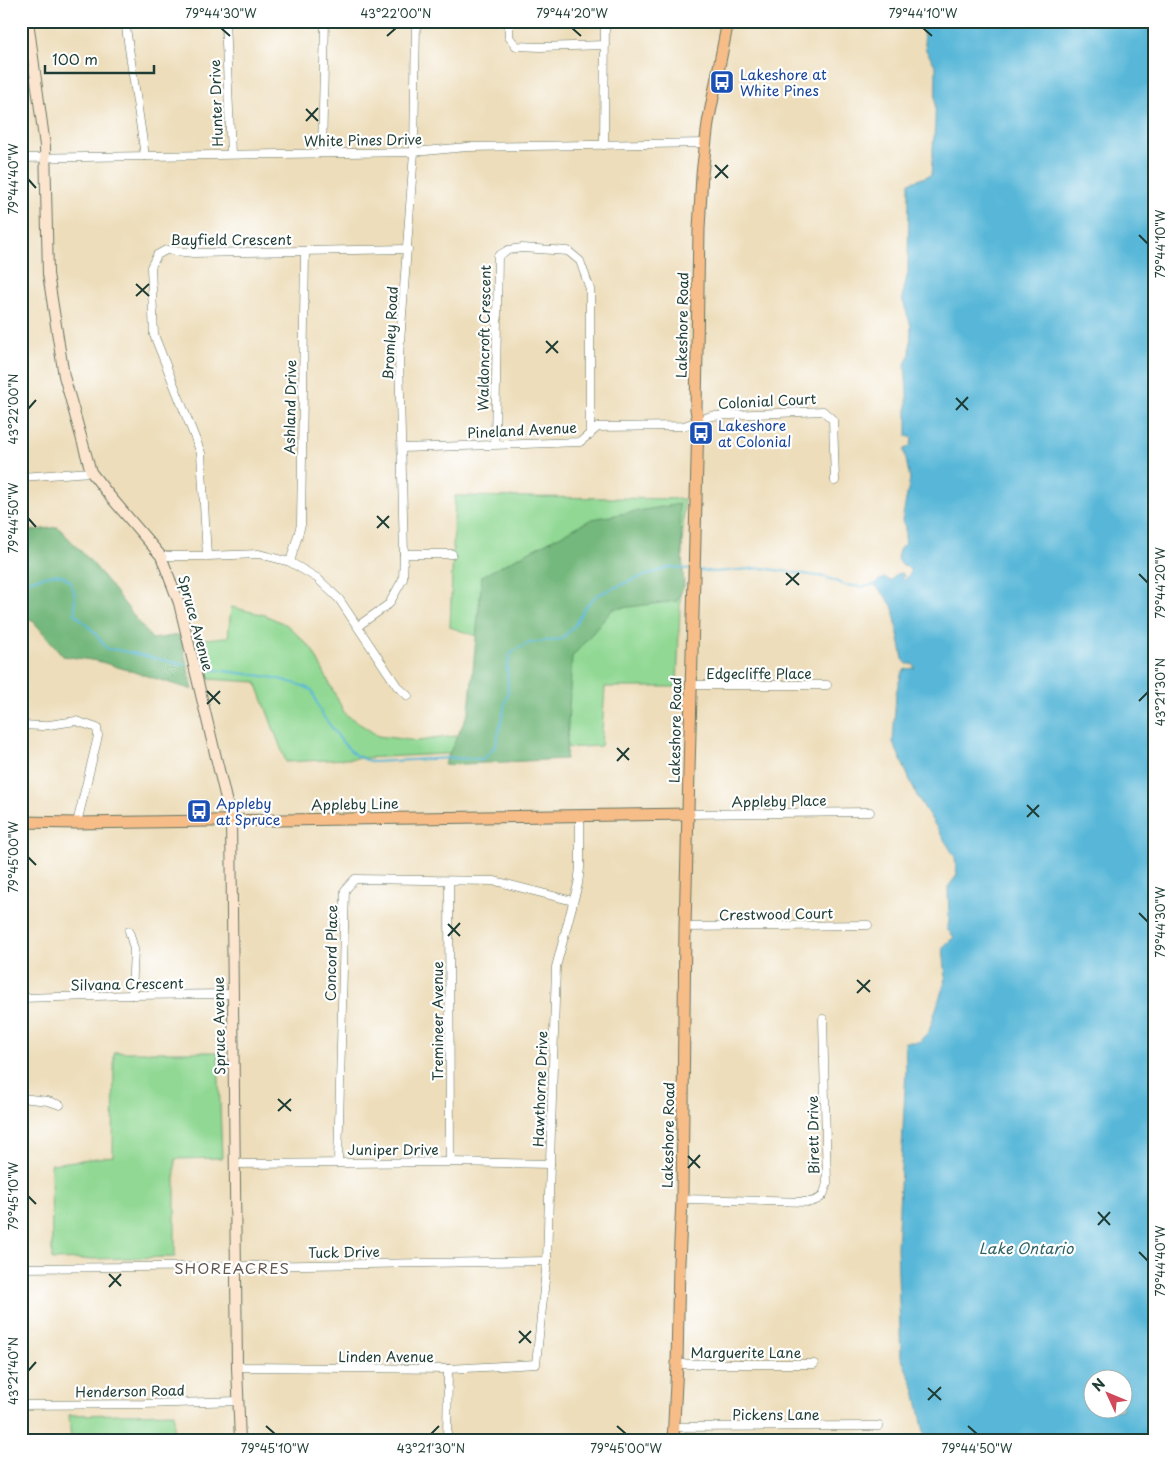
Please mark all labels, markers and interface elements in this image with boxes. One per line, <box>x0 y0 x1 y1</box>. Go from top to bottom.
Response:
text: 79°44'30"W <box>185 4 257 22</box>
text: 43°22'00"N <box>361 4 431 22</box>
text: 79°44'20"W <box>536 4 609 22</box>
text: 79°44'10"W <box>889 4 958 22</box>
scale bar <box>45 42 154 74</box>
text: 100 m <box>52 47 98 70</box>
street label: Hunter Drive <box>204 59 228 147</box>
place label: Lakeshore at White Pines <box>740 64 827 101</box>
bus stop icon: Lakeshore at White Pines <box>709 69 735 95</box>
street label: White Pines Drive <box>304 128 422 152</box>
text: 79°44'40"W <box>4 143 22 215</box>
text: 79°44'10"W <box>1151 209 1169 278</box>
street label: Bayfield Crescent <box>170 229 292 250</box>
street label: Waldoncroft Crescent <box>472 264 496 411</box>
street label: Lakeshore Road <box>671 272 693 378</box>
street label: Bromley Road <box>377 286 403 380</box>
street label: Ashland Drive <box>279 359 301 455</box>
text: 43°22'00"N <box>4 374 22 444</box>
street label: Colonial Court <box>717 388 817 414</box>
place label: Lakeshore at Colonial <box>718 415 791 452</box>
street label: Pineland Avenue <box>467 417 578 443</box>
bus stop icon: Lakeshore at Colonial <box>688 420 714 446</box>
text: 79°44'50"W <box>4 482 22 553</box>
text: 79°44'20"W <box>1151 546 1169 619</box>
street label: Spruce Avenue <box>173 573 219 674</box>
text: 43°21'30"N <box>1151 658 1169 726</box>
street label: Edgecliffe Place <box>706 663 812 684</box>
street label: Lakeshore Road <box>664 677 686 783</box>
street label: Appleby Place <box>731 790 827 812</box>
place label: Appleby at Spruce <box>216 793 281 830</box>
street label: Appleby Line <box>311 793 399 815</box>
bus stop icon: Appleby at Spruce <box>186 798 212 824</box>
text: 79°45'00"W <box>4 821 22 893</box>
text: 79°44'30"W <box>1151 886 1169 958</box>
street label: Crestwood Court <box>719 902 834 925</box>
street label: Concord Place <box>320 904 342 1001</box>
street label: Tremineer Avenue <box>427 961 448 1081</box>
street label: Silvana Crescent <box>70 973 184 995</box>
street label: Spruce Avenue <box>208 976 230 1075</box>
street label: Hawthorne Drive <box>527 1031 553 1147</box>
street label: Lakeshore Road <box>657 1082 679 1188</box>
street label: Birett Drive <box>802 1095 824 1175</box>
street label: Juniper Drive <box>347 1139 439 1160</box>
text: 79°45'10"W <box>4 1161 22 1230</box>
text: 79°44'40"W <box>1151 1225 1169 1297</box>
water label: Lake Ontario <box>979 1236 1074 1259</box>
street label: Tuck Drive <box>308 1241 380 1263</box>
district label: SHOREACRES <box>174 1256 290 1279</box>
text: 43°21'40"N <box>4 1337 22 1405</box>
street label: Marguerite Lane <box>690 1342 802 1363</box>
street label: Linden Avenue <box>338 1346 434 1367</box>
north arrow <box>1082 1370 1132 1420</box>
text: N <box>1087 1373 1110 1396</box>
street label: Henderson Road <box>75 1380 185 1402</box>
street label: Pickens Lane <box>732 1404 820 1425</box>
text: 79°45'10"W <box>241 1439 310 1457</box>
text: 43°21'30"N <box>397 1439 465 1457</box>
text: 79°45'00"W <box>590 1439 662 1457</box>
text: 79°44'50"W <box>942 1439 1013 1457</box>

